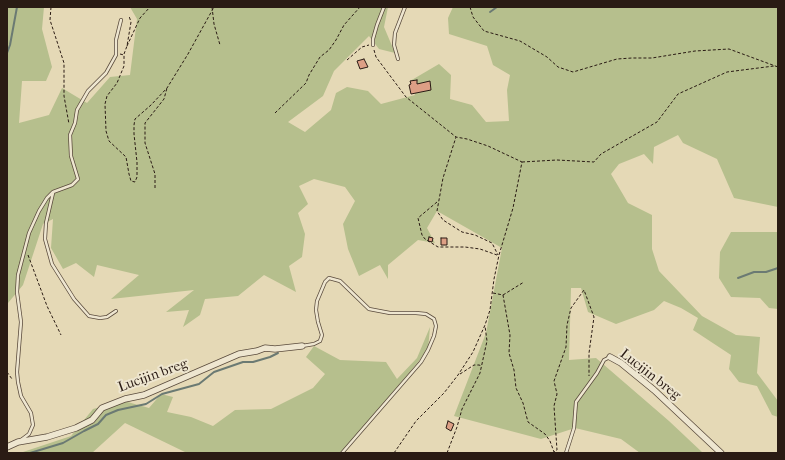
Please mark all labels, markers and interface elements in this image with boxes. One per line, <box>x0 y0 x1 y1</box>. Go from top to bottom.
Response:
street label: Lucijin breg <box>616 346 684 404</box>
street label: Lucijin breg <box>116 356 190 396</box>

